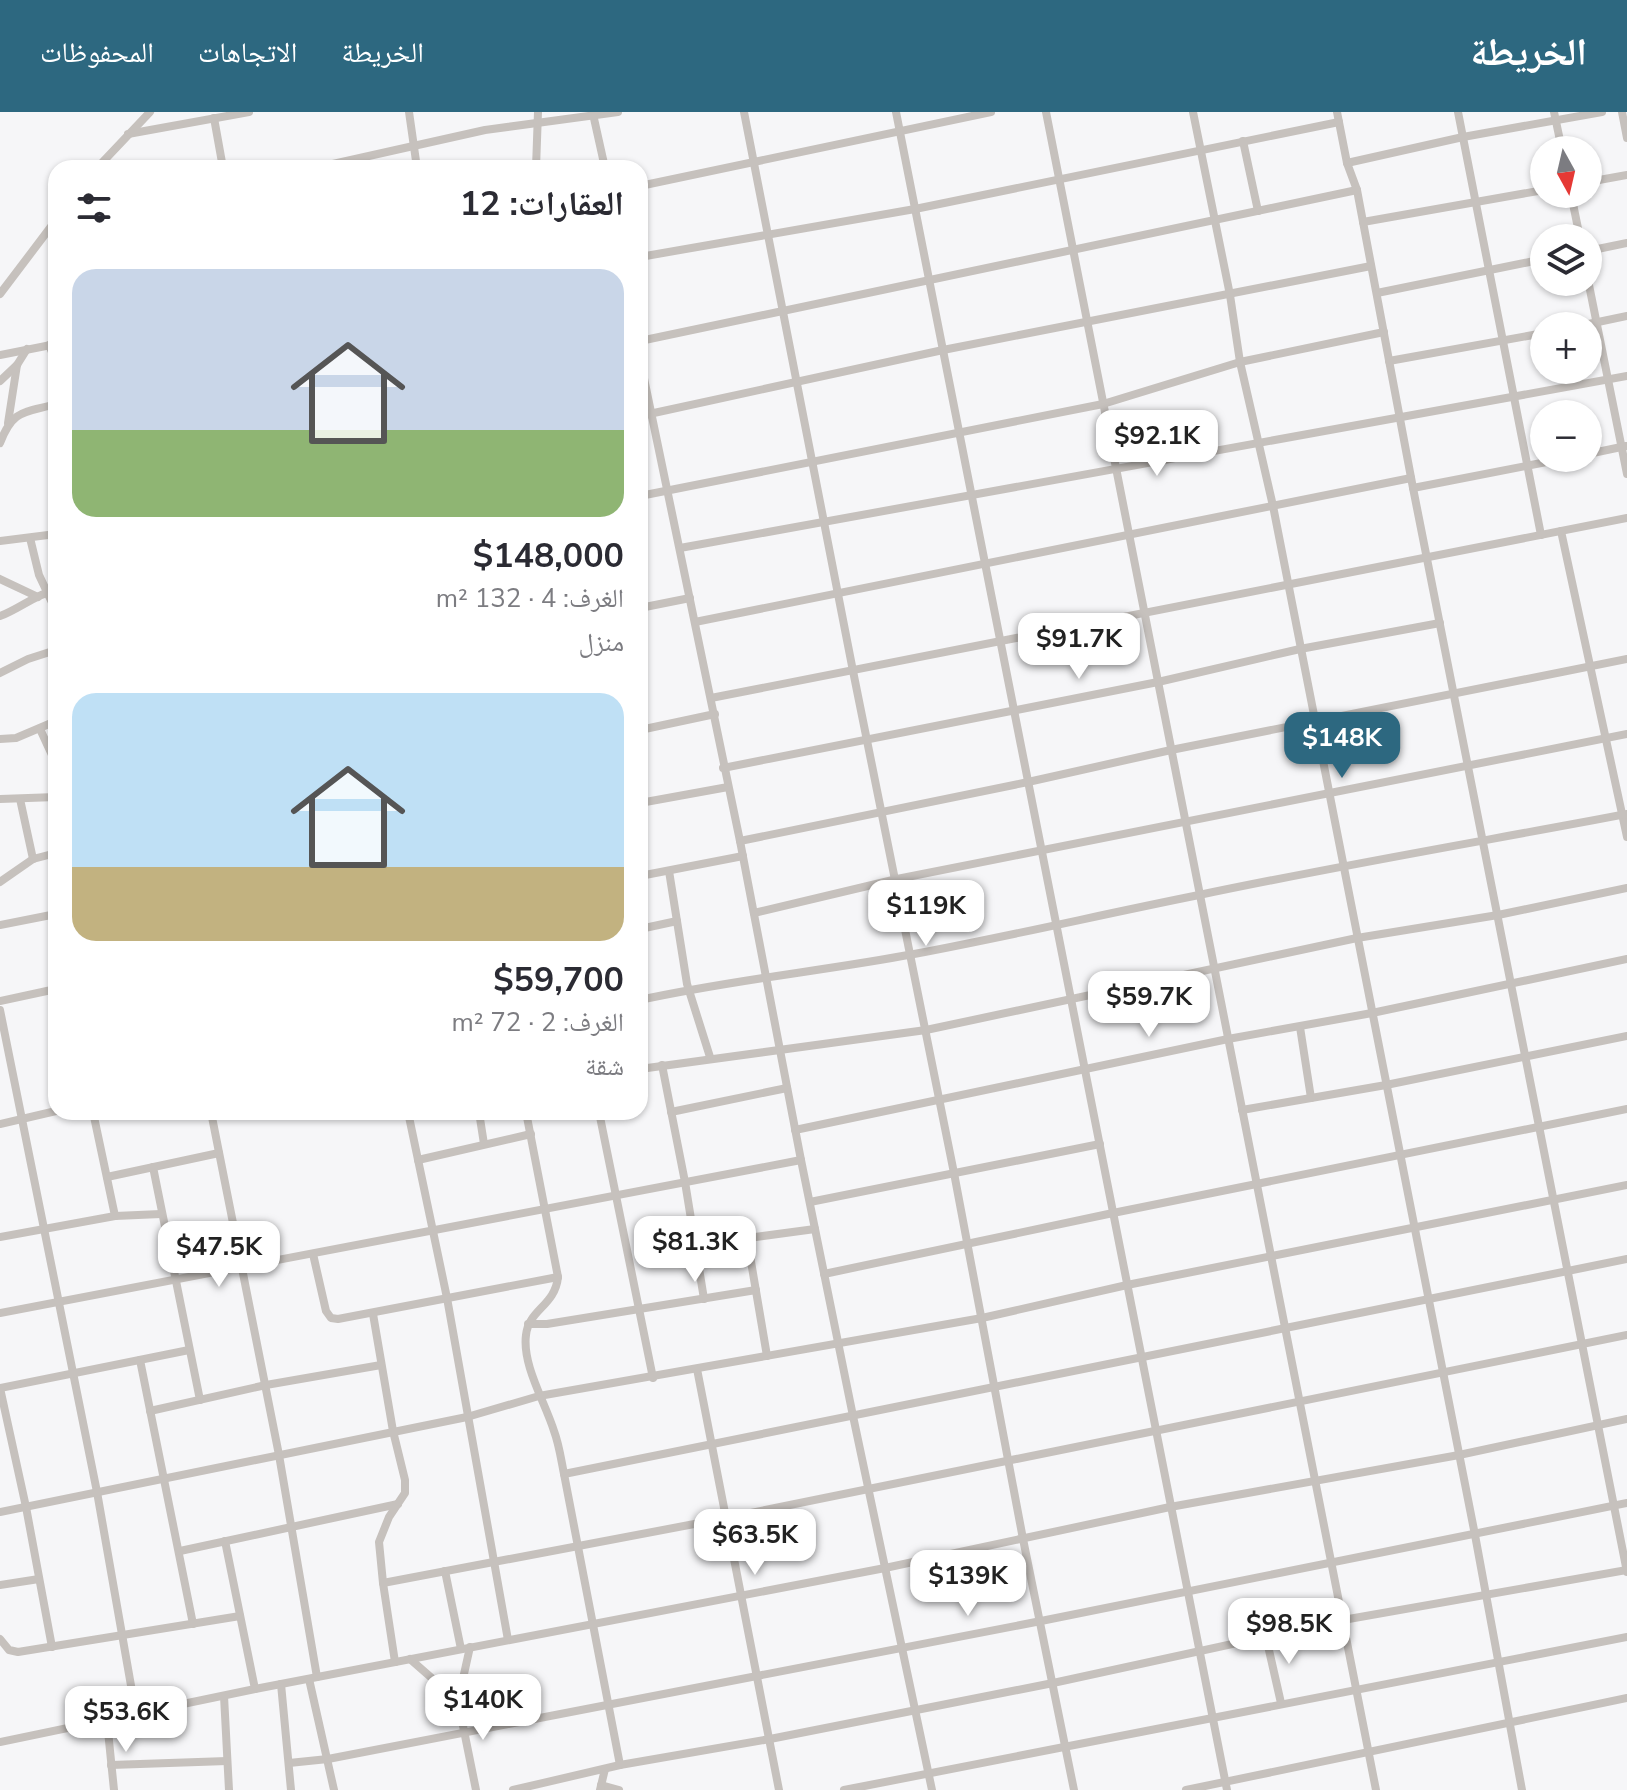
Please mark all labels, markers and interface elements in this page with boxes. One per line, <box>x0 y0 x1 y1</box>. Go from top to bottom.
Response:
text: الخريطة <box>1470 27 1587 78</box>
text: المحفوظات <box>40 34 154 72</box>
text: الاتجاهات <box>198 34 297 72</box>
text: الخريطة <box>341 34 424 72</box>
north arrow <box>1530 136 1602 208</box>
map controls <box>1530 136 1602 472</box>
text: العقارات: 12 <box>460 181 624 227</box>
icon: filters <box>72 186 116 230</box>
button: layers <box>1530 224 1602 296</box>
button: + <box>1530 312 1602 384</box>
icon: home <box>276 321 420 465</box>
button: − <box>1530 400 1602 472</box>
pin: $92.1K <box>1092 410 1222 478</box>
text: $92.1K <box>1114 418 1200 453</box>
text: $148,000 <box>473 533 624 579</box>
text: الغرف: 4 · 132 m² <box>436 581 624 616</box>
pin: $91.7K <box>1014 613 1144 681</box>
text: $91.7K <box>1036 621 1122 656</box>
text: منزل <box>579 625 624 660</box>
pin: $148K <box>1286 712 1398 780</box>
text: $148K <box>1302 720 1382 755</box>
icon: home <box>276 745 420 889</box>
pin: $119K <box>870 880 982 948</box>
text: $119K <box>886 888 966 923</box>
text: $59,700 <box>493 957 624 1003</box>
pin: $59.7K <box>1084 971 1214 1039</box>
text: $59.7K <box>1106 979 1192 1014</box>
text: الغرف: 2 · 72 m² <box>451 1005 624 1040</box>
text: شقة <box>585 1049 624 1084</box>
pin: $81.3K <box>630 1216 760 1284</box>
pin: $47.5K <box>154 1221 284 1289</box>
text: $81.3K <box>652 1224 738 1259</box>
text: $47.5K <box>176 1229 262 1264</box>
pin: $63.5K <box>690 1509 820 1577</box>
text: $63.5K <box>712 1517 798 1552</box>
pin: $139K <box>912 1550 1024 1618</box>
text: $139K <box>928 1558 1008 1593</box>
pin: $98.5K <box>1224 1598 1354 1666</box>
text: $98.5K <box>1246 1606 1332 1641</box>
pin: $140K <box>427 1674 539 1742</box>
text: $140K <box>443 1682 523 1717</box>
pin: $53.6K <box>61 1686 191 1754</box>
text: $53.6K <box>83 1694 169 1729</box>

